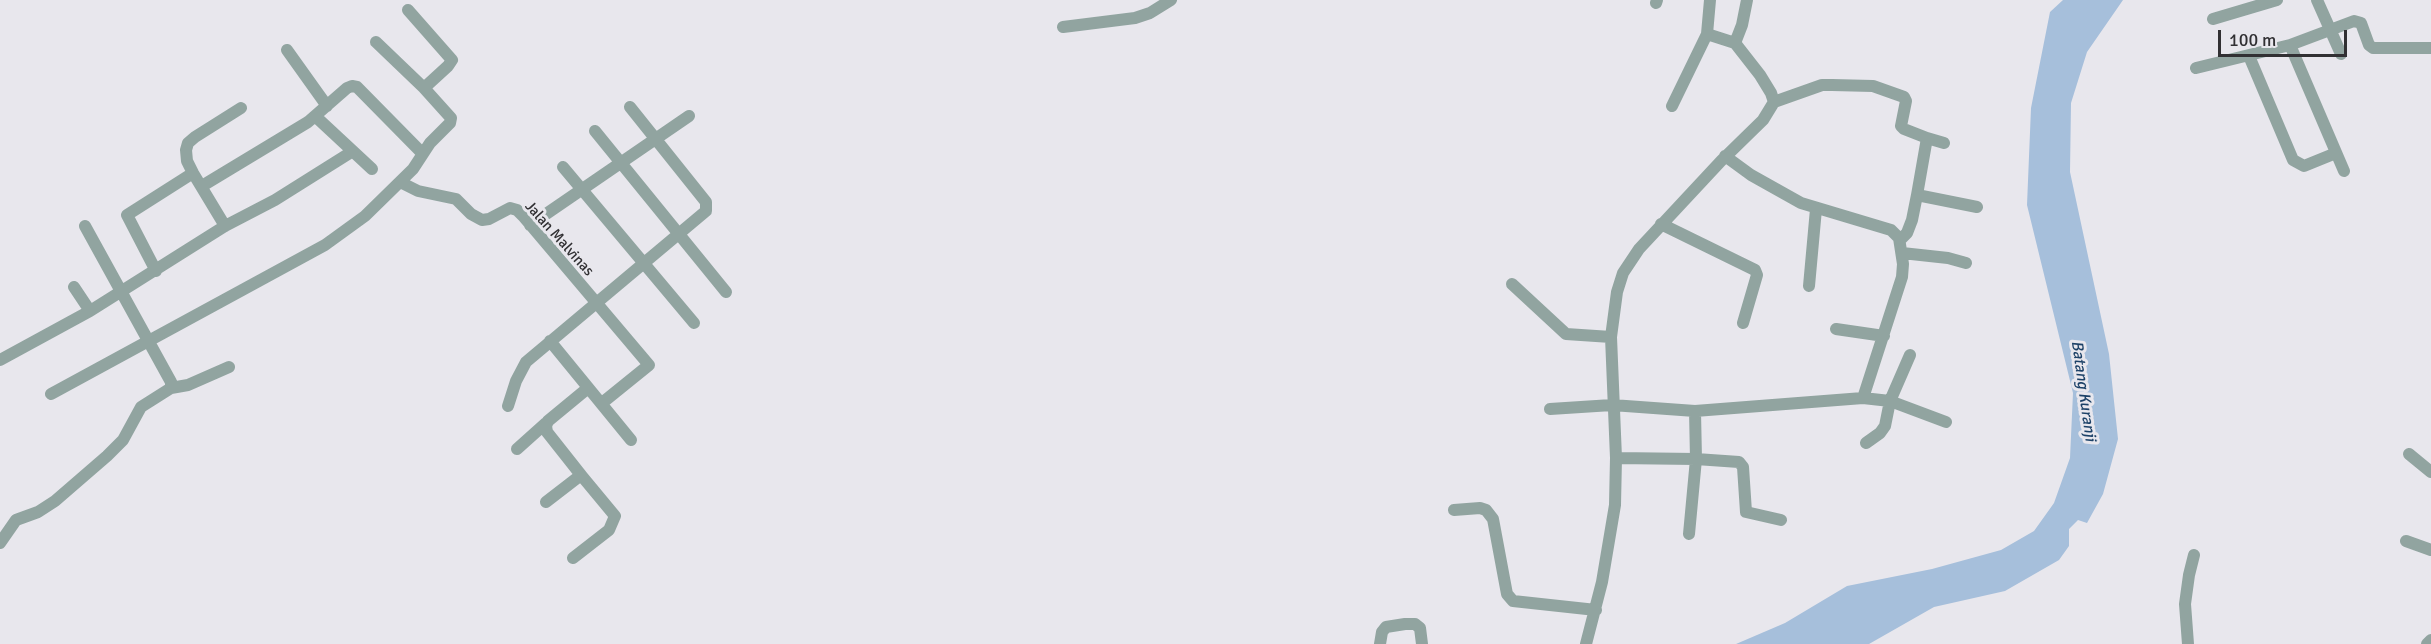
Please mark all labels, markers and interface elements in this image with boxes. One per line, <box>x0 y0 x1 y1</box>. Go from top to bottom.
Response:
scale bar <box>2221 18 2350 56</box>
text: 100 m <box>2229 29 2276 51</box>
street label: Jalan Malvinas <box>521 198 597 280</box>
water label: Batang Kuranji <box>2066 339 2100 443</box>

